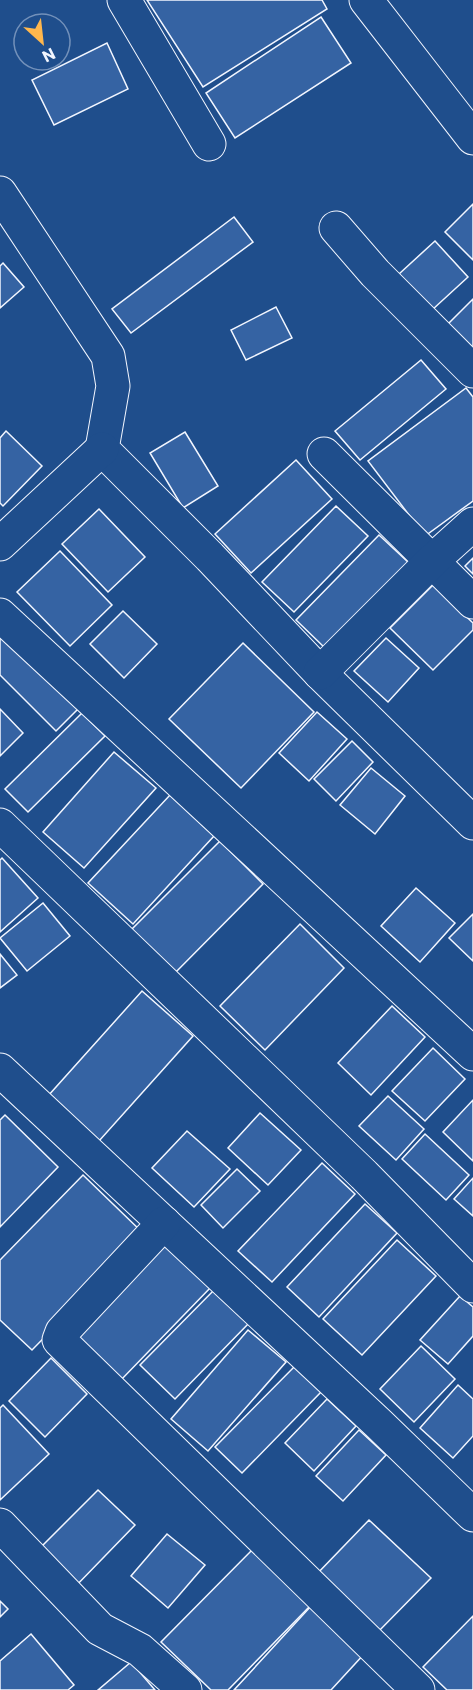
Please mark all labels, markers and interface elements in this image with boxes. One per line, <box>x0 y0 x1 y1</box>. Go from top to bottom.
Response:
north arrow <box>12 12 72 72</box>
text: N <box>39 45 59 67</box>

